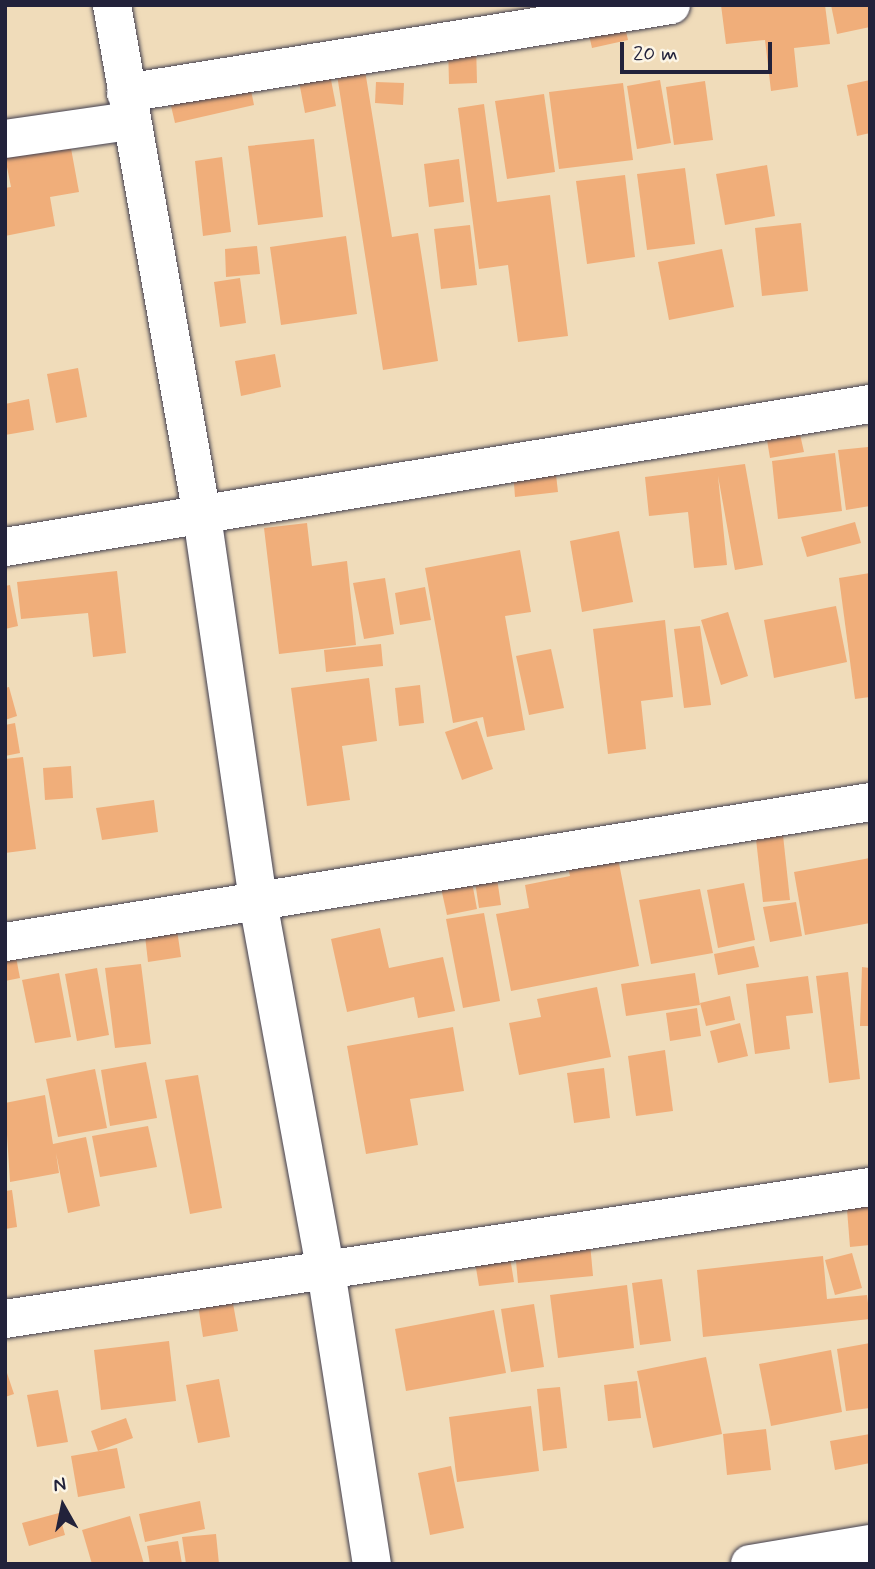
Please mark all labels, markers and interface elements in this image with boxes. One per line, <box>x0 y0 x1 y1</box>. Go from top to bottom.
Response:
scale bar <box>623 28 775 72</box>
text: 20 m <box>633 40 678 68</box>
north arrow <box>28 1471 98 1541</box>
text: N <box>51 1471 68 1498</box>

